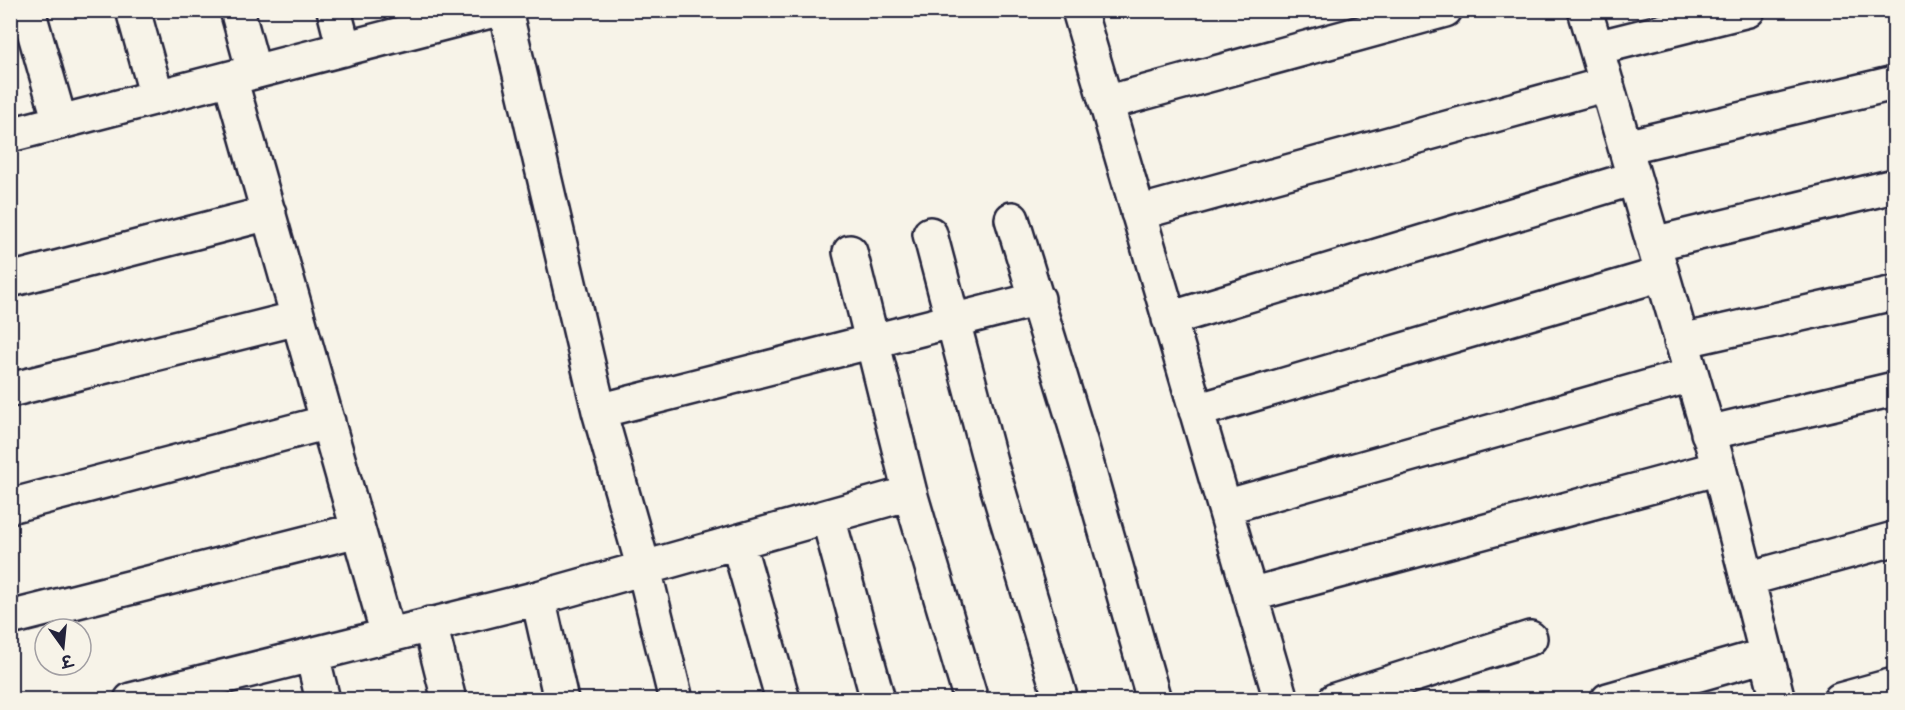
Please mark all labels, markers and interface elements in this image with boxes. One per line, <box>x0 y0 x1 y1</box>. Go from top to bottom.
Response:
north arrow <box>33 617 93 677</box>
text: उ <box>57 646 77 673</box>

